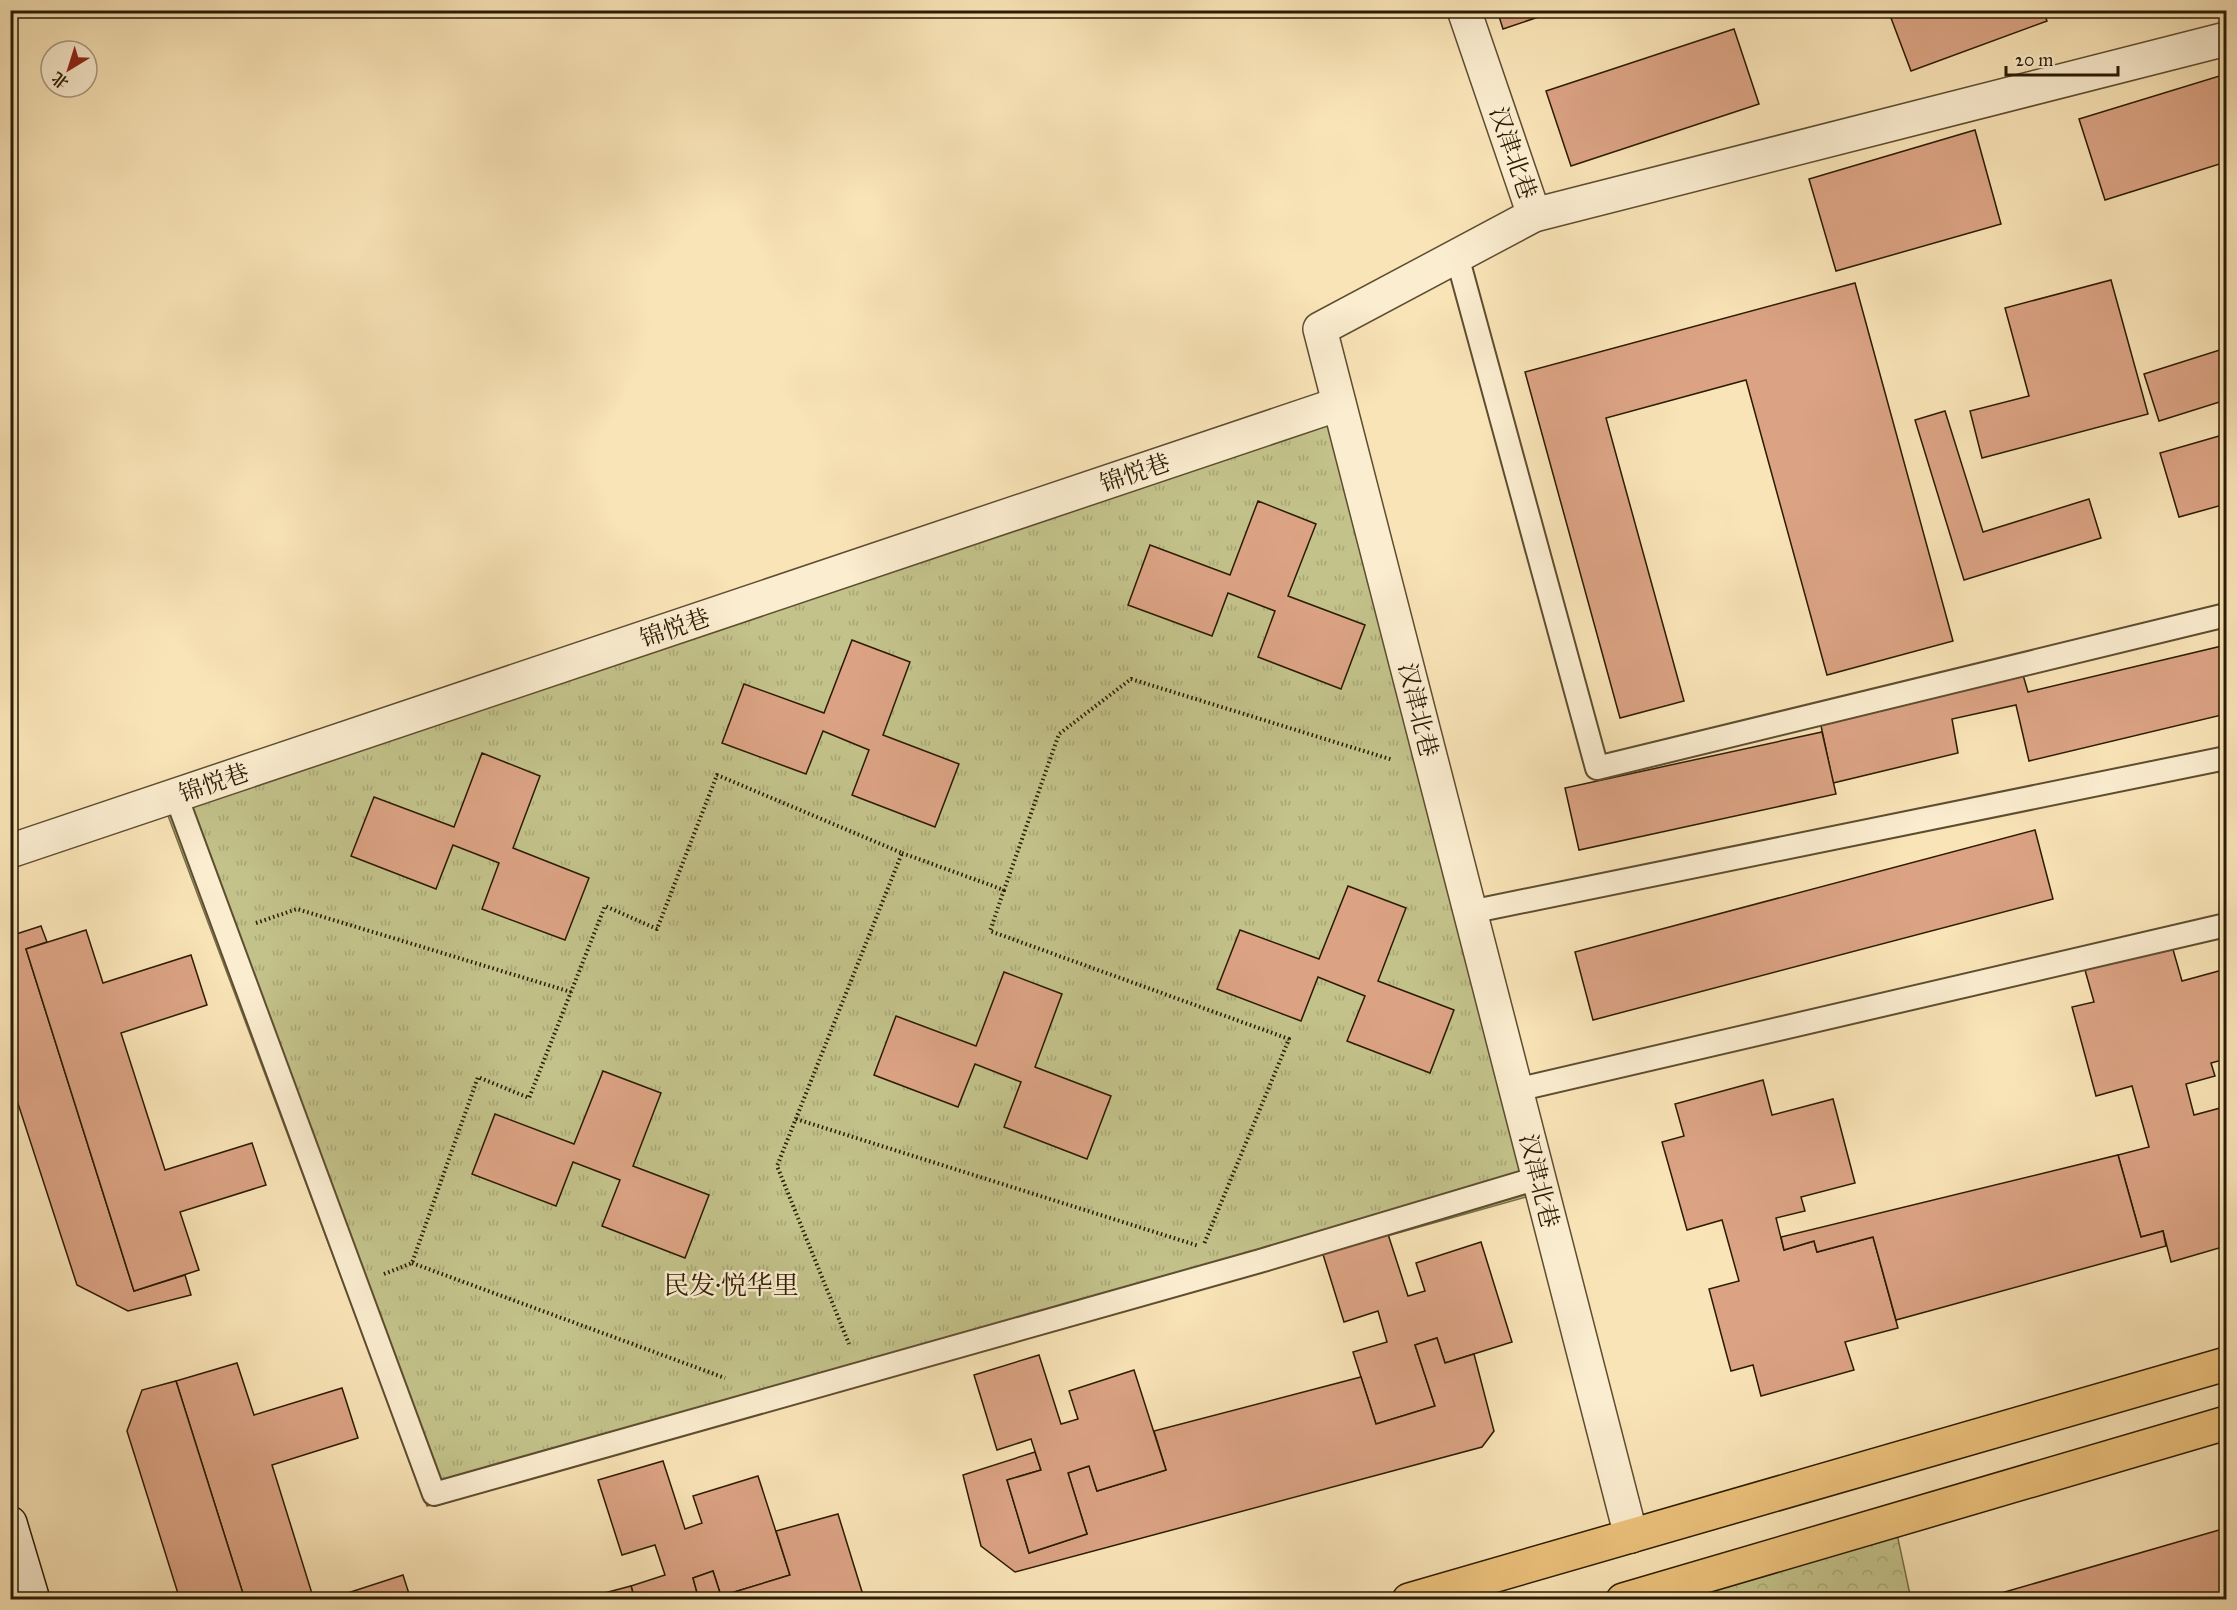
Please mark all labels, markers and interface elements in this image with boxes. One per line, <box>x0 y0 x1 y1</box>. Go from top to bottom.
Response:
north arrow <box>39 39 99 99</box>
scale bar <box>2006 39 2118 77</box>
text: 20 m <box>2015 49 2053 71</box>
text: 北 <box>48 68 72 93</box>
street label: 汉津北巷 <box>1483 103 1543 203</box>
street label: 锦悦巷 <box>1096 447 1174 499</box>
street label: 锦悦巷 <box>636 602 714 654</box>
street label: 汉津北巷 <box>1392 660 1444 760</box>
street label: 锦悦巷 <box>175 757 253 809</box>
street label: 汉津北巷 <box>1513 1131 1565 1231</box>
district label: 民发·悦华里 <box>663 1269 799 1301</box>

